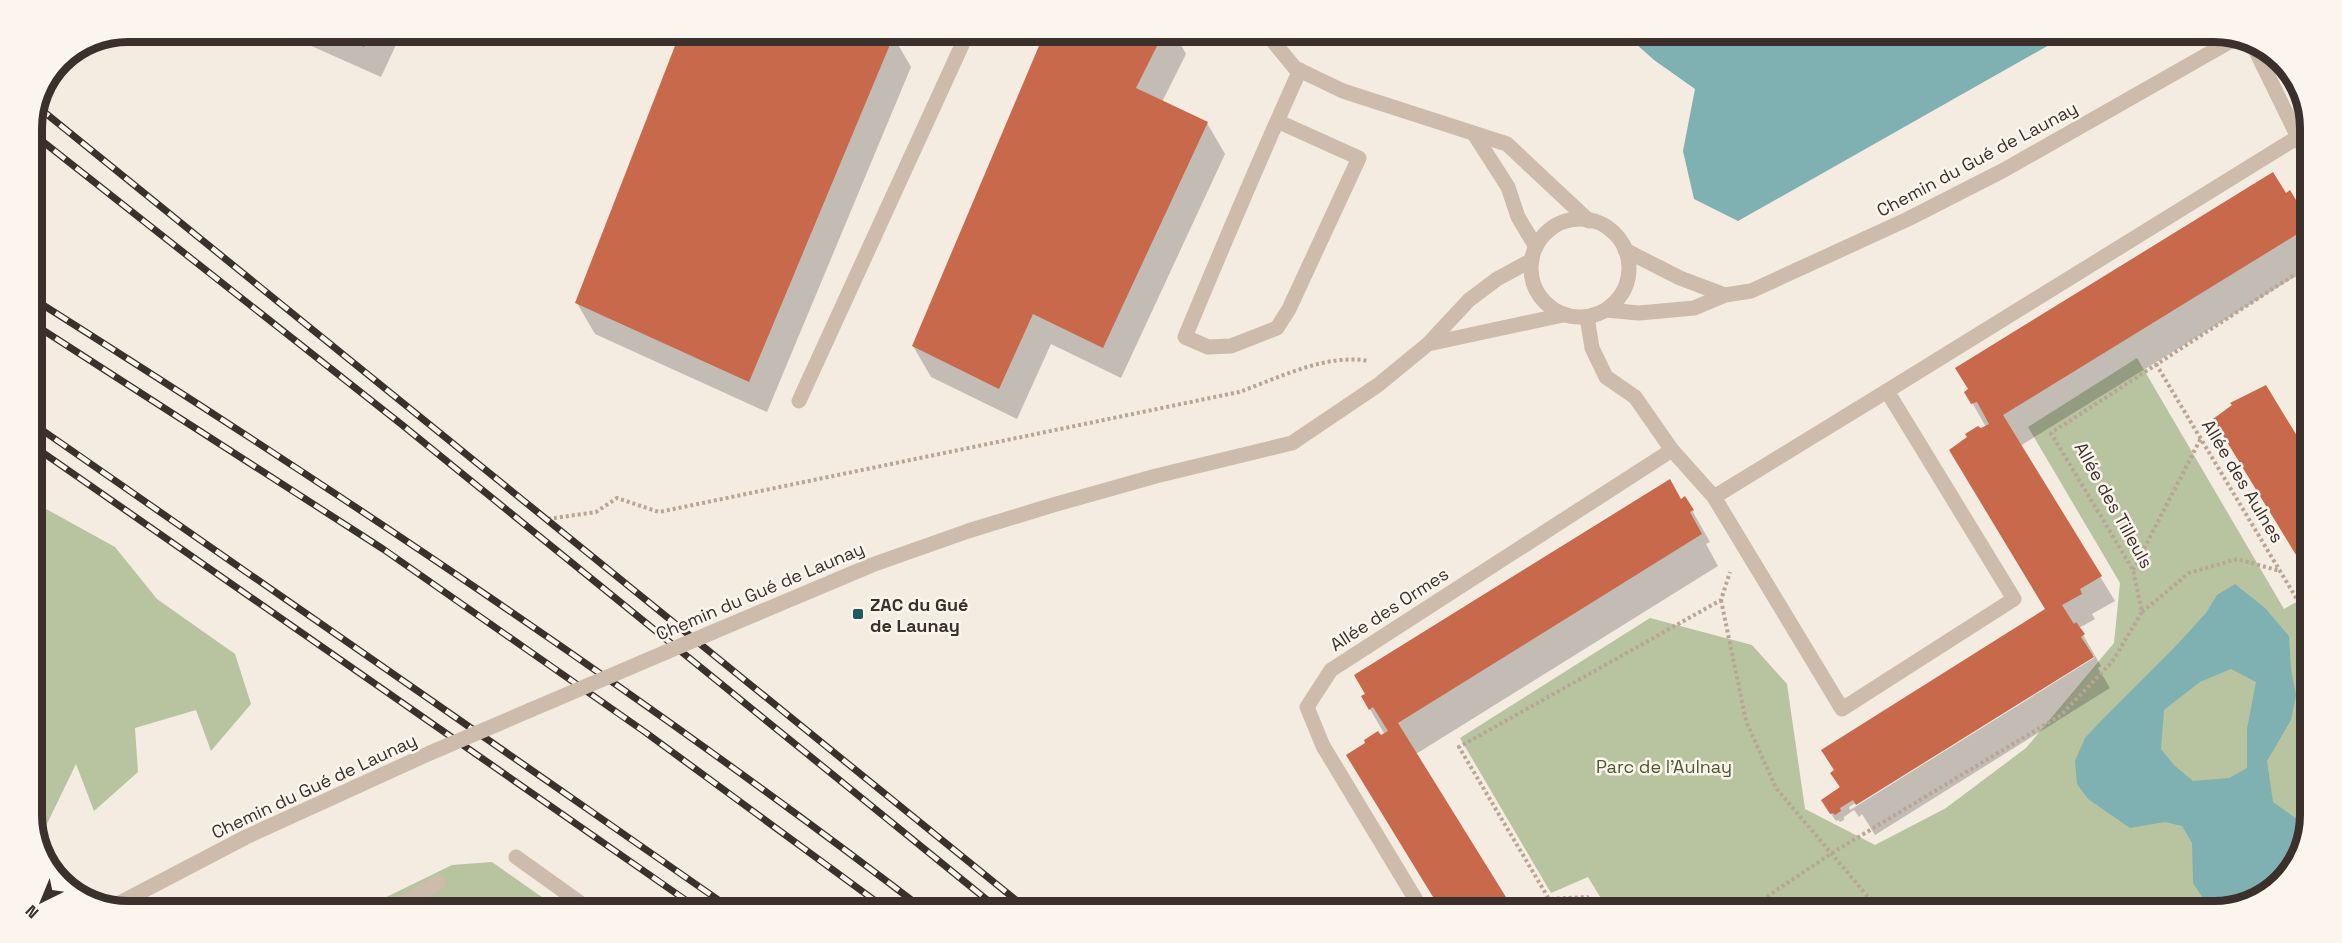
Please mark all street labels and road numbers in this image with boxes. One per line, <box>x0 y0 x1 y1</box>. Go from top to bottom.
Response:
street label: Chemin du Gué de Launay <box>1873 96 2081 222</box>
street label: Allée des Aulnes <box>2197 415 2289 547</box>
street label: Allée des Tilleuls <box>2070 438 2158 572</box>
street label: Chemin du Gué de Launay <box>652 537 868 645</box>
street label: Allée des Ormes <box>1325 562 1453 656</box>
street label: Chemin du Gué de Launay <box>208 728 420 844</box>

